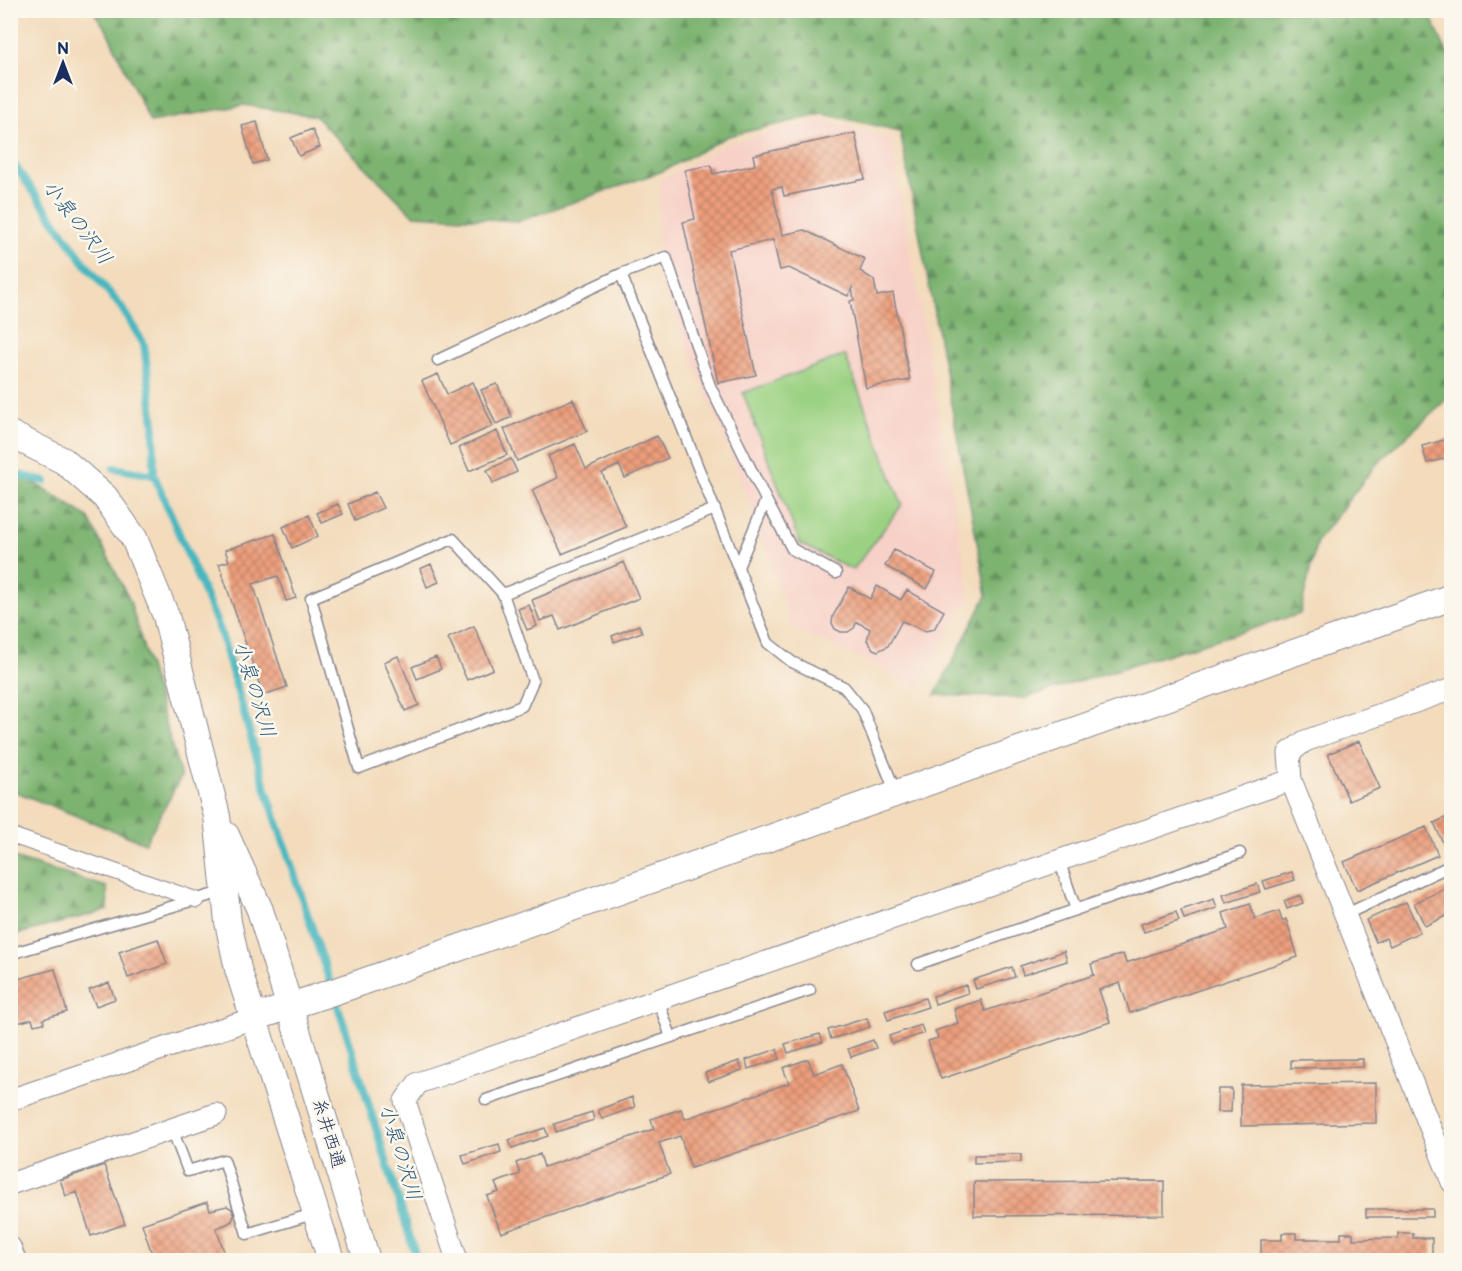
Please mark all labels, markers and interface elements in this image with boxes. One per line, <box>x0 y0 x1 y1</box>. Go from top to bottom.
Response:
north arrow <box>33 33 93 93</box>
text: N <box>57 40 69 59</box>
water label: 小泉の沢川 <box>38 175 117 270</box>
water label: 小泉の沢川 <box>228 638 280 741</box>
street label: 糸井西通 <box>308 1096 349 1171</box>
water label: 小泉の沢川 <box>374 1101 426 1204</box>

